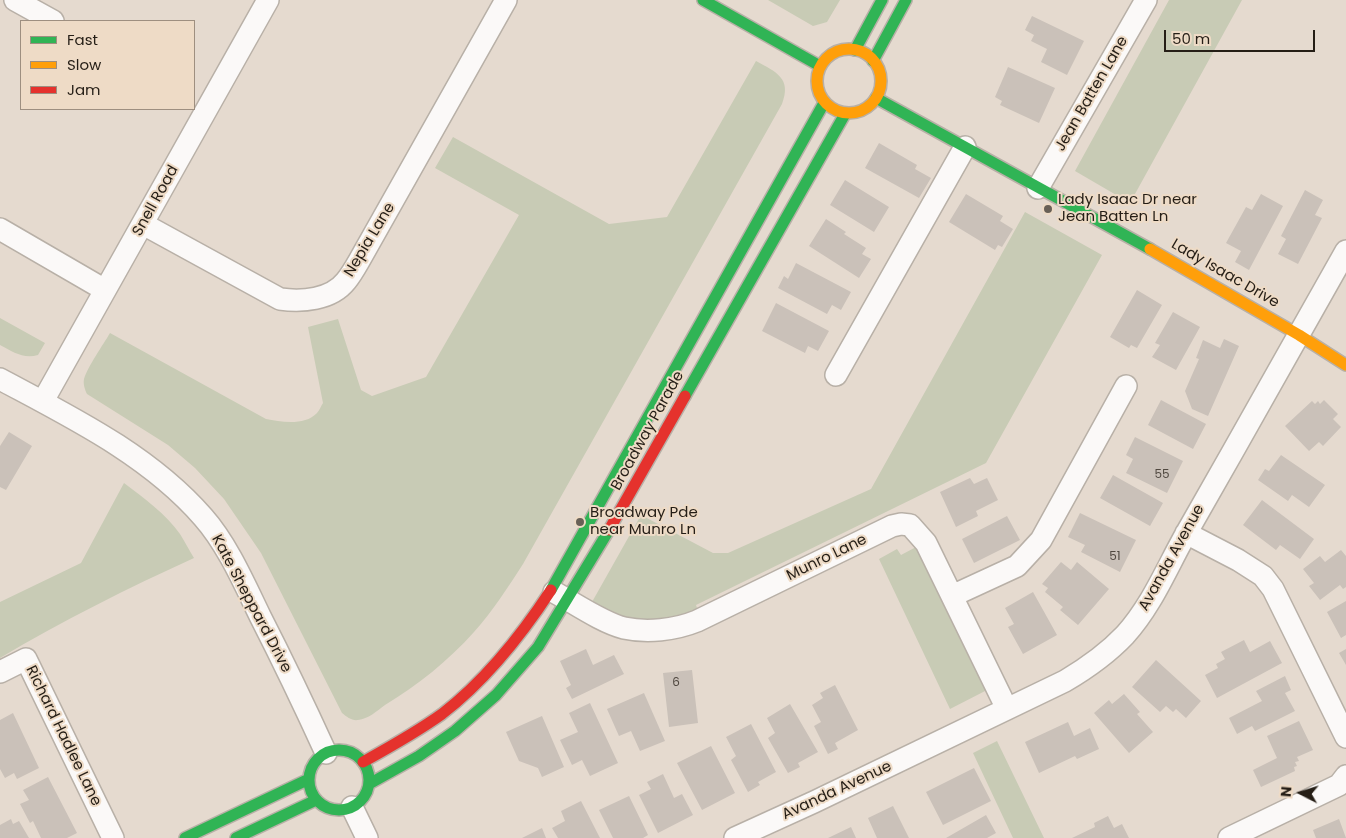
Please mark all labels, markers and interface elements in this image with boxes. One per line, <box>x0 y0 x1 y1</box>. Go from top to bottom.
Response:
legend <box>20 20 195 110</box>
scale bar <box>1166 20 1317 52</box>
text: 50 m <box>1172 28 1210 49</box>
text: Fast <box>67 29 98 50</box>
street label: Jean Batten Lane <box>1052 33 1132 155</box>
text: Slow <box>67 54 101 75</box>
text: Jam <box>67 79 101 100</box>
street label: Snell Road <box>129 162 183 240</box>
place label: Lady Isaac Dr near Jean Batten Ln <box>1058 191 1197 226</box>
street label: Nepia Lane <box>341 200 399 280</box>
marker: Lady Isaac Dr near Jean Batten Ln <box>1042 203 1054 215</box>
street label: Lady Isaac Drive <box>1168 236 1282 312</box>
street label: Broadway Parade <box>608 368 688 494</box>
house number: 55 <box>1154 468 1170 482</box>
street label: Avanda Avenue <box>1135 502 1209 614</box>
place label: Broadway Pde near Munro Ln <box>590 504 698 539</box>
marker: Broadway Pde near Munro Ln <box>574 516 586 528</box>
street label: Munro Lane <box>784 531 870 585</box>
street label: Kate Sheppard Drive <box>207 532 295 676</box>
house number: 51 <box>1109 550 1121 564</box>
street label: Richard Hadlee Lane <box>21 663 105 809</box>
house number: 6 <box>672 676 680 690</box>
street label: Avanda Avenue <box>779 758 895 824</box>
north arrow <box>1276 768 1326 818</box>
text: N <box>1276 786 1296 798</box>

